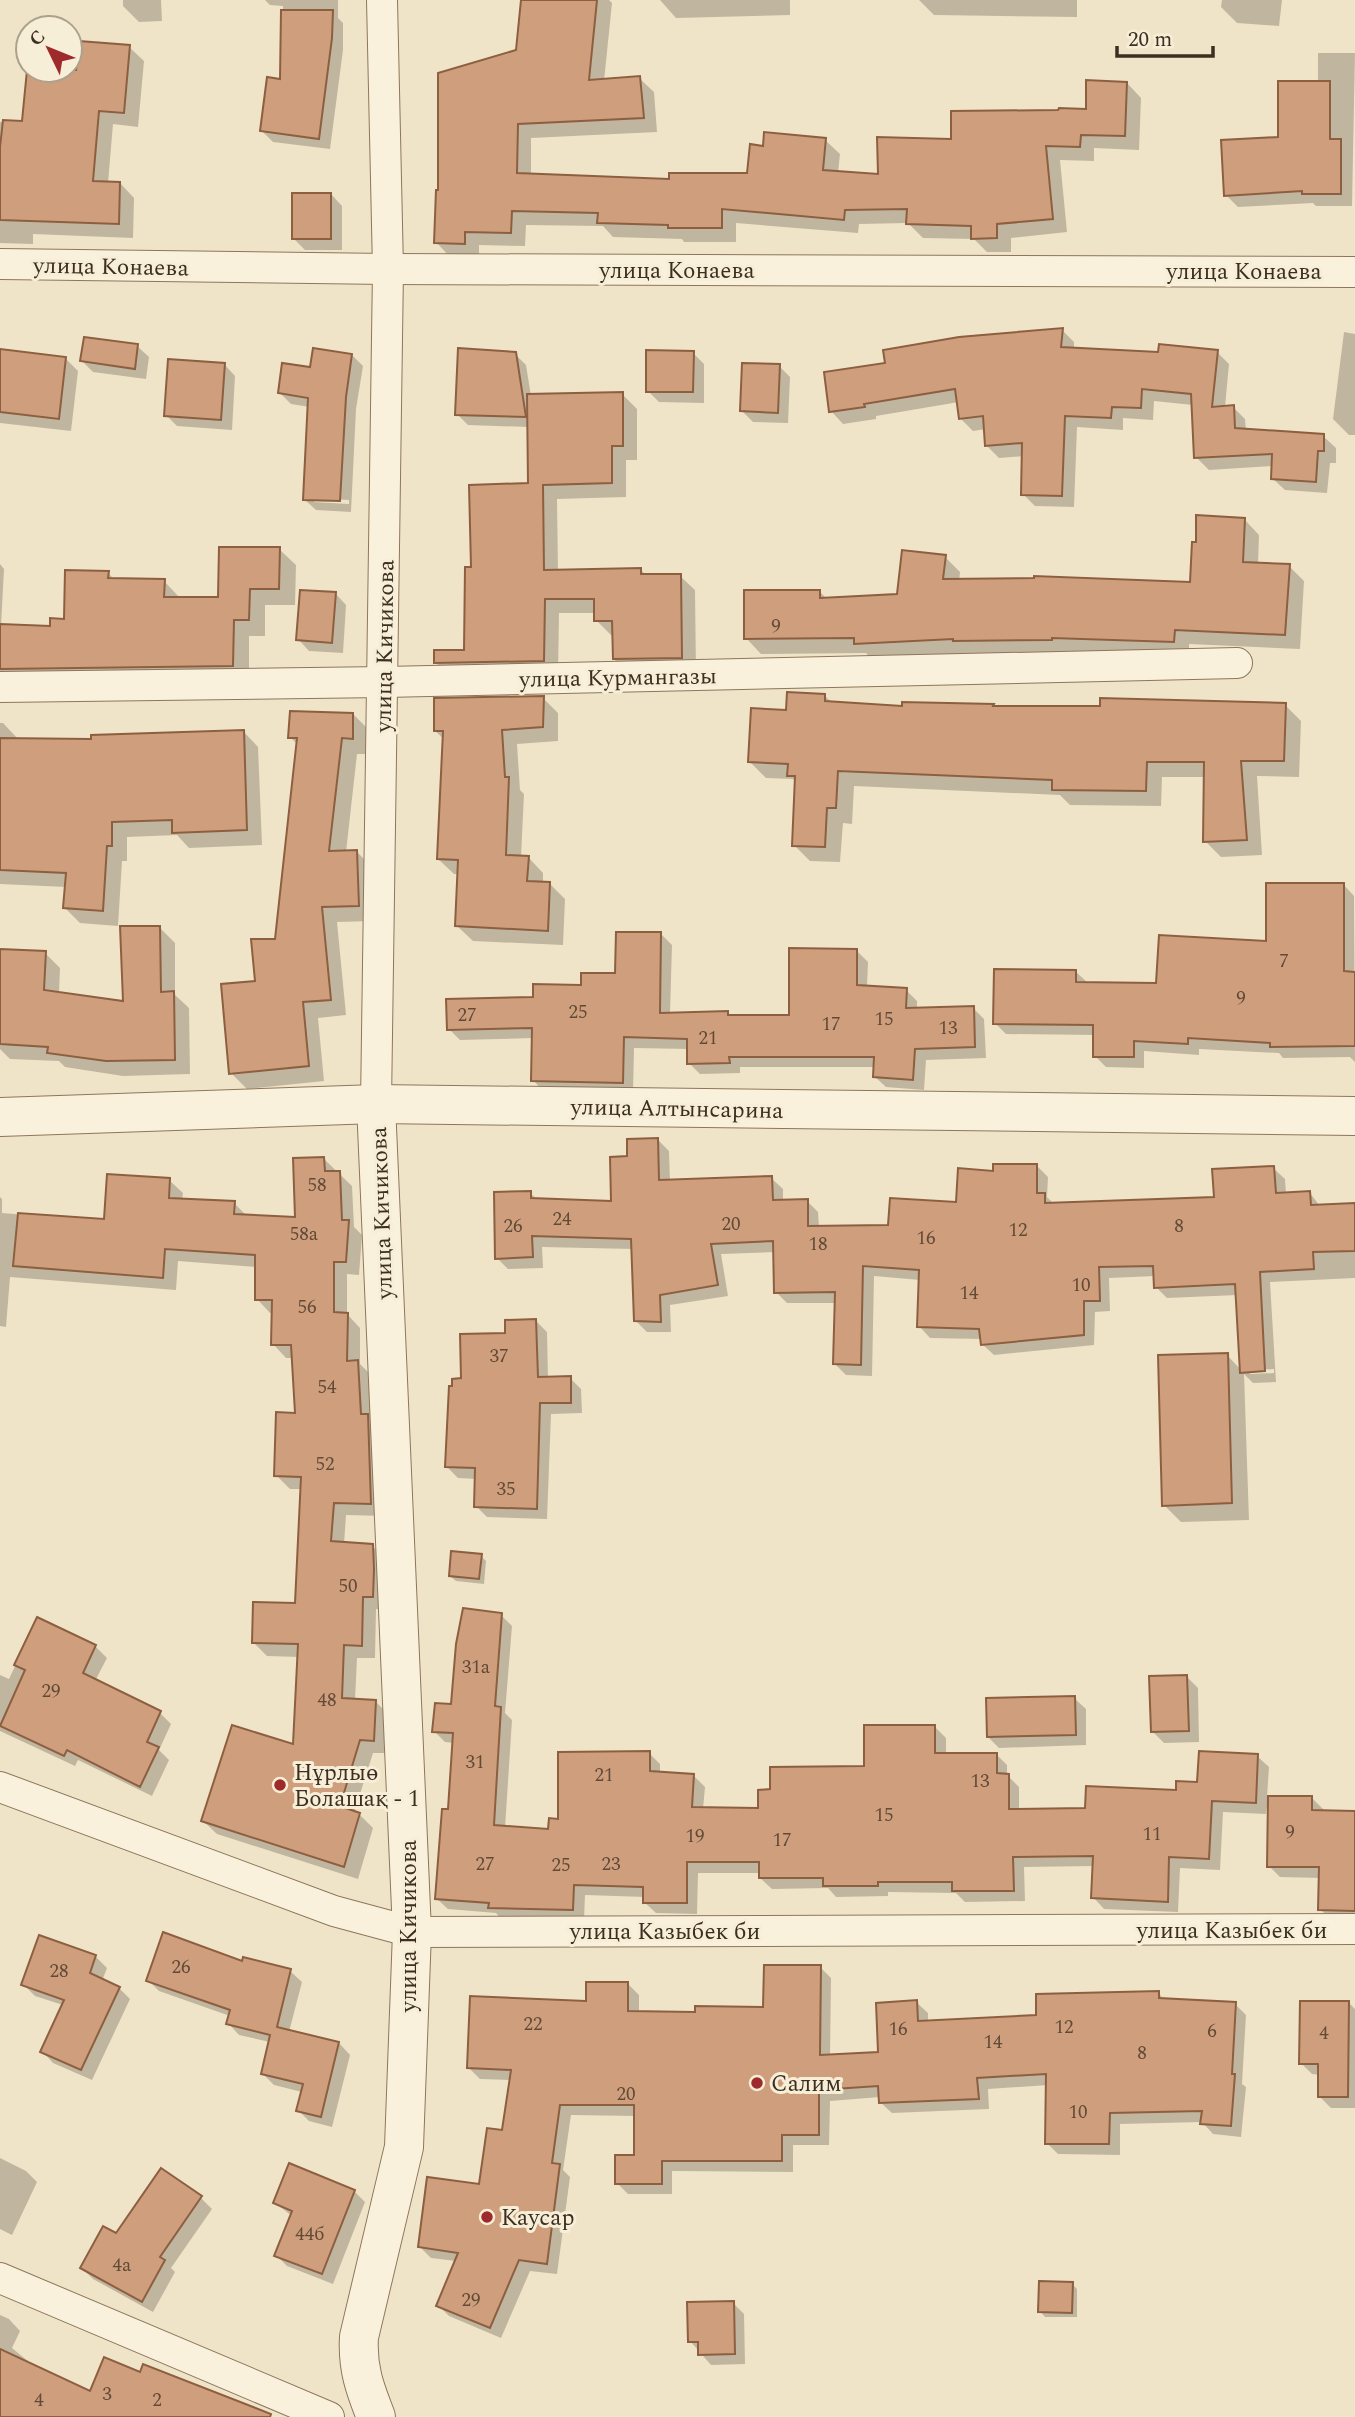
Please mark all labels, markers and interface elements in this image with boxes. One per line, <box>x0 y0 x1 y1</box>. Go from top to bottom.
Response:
north arrow <box>14 14 84 84</box>
scale bar <box>1117 14 1213 58</box>
text: С <box>22 24 53 53</box>
text: 20 m <box>1128 24 1172 56</box>
street label: улица Конаева <box>32 249 189 286</box>
street label: улица Конаева <box>598 254 755 289</box>
street label: улица Конаева <box>1165 255 1322 290</box>
street label: улица Кичикова <box>366 559 405 734</box>
house number: 9 <box>771 612 781 641</box>
street label: улица Курмангазы <box>518 659 717 698</box>
house number: 7 <box>1279 947 1289 976</box>
house number: 9 <box>1236 984 1246 1013</box>
house number: 25 <box>568 998 588 1027</box>
house number: 27 <box>457 1001 477 1030</box>
house number: 15 <box>874 1005 894 1034</box>
house number: 17 <box>821 1010 841 1039</box>
house number: 13 <box>938 1014 958 1043</box>
house number: 21 <box>698 1024 718 1053</box>
street label: улица Алтынсарина <box>569 1090 784 1129</box>
street label: улица Кичикова <box>362 1126 403 1301</box>
house number: 58 <box>307 1171 327 1200</box>
house number: 24 <box>552 1205 572 1234</box>
house number: 20 <box>721 1210 741 1239</box>
house number: 26 <box>503 1212 523 1241</box>
house number: 8 <box>1174 1212 1184 1241</box>
house number: 12 <box>1008 1216 1028 1245</box>
house number: 58а <box>290 1220 319 1249</box>
house number: 16 <box>916 1224 936 1253</box>
house number: 18 <box>808 1230 828 1259</box>
house number: 10 <box>1071 1271 1091 1300</box>
house number: 14 <box>959 1279 979 1308</box>
house number: 56 <box>297 1293 317 1322</box>
house number: 37 <box>489 1342 509 1371</box>
house number: 54 <box>317 1373 337 1402</box>
house number: 52 <box>315 1450 335 1479</box>
house number: 35 <box>496 1475 516 1504</box>
house number: 50 <box>338 1572 358 1601</box>
house number: 31а <box>462 1653 491 1682</box>
house number: 29 <box>41 1677 61 1706</box>
house number: 48 <box>317 1686 337 1715</box>
house number: 31 <box>465 1748 485 1777</box>
place label: Нұрлыө Болашақ - 1 <box>294 1756 419 1817</box>
house number: 21 <box>594 1761 614 1790</box>
house number: 13 <box>970 1767 990 1796</box>
marker: Нұрлыө Болашақ - 1 <box>272 1777 288 1793</box>
house number: 15 <box>874 1801 894 1830</box>
house number: 9 <box>1285 1818 1295 1847</box>
house number: 11 <box>1142 1820 1162 1849</box>
house number: 19 <box>685 1822 705 1851</box>
house number: 17 <box>772 1826 792 1855</box>
street label: улица Кичикова <box>392 1840 427 2013</box>
house number: 27 <box>475 1850 495 1879</box>
house number: 23 <box>601 1850 621 1879</box>
house number: 25 <box>551 1851 571 1880</box>
street label: улица Казыбек би <box>1136 1914 1327 1949</box>
street label: улица Казыбек би <box>569 1915 760 1950</box>
house number: 26 <box>171 1953 191 1982</box>
house number: 28 <box>49 1957 69 1986</box>
house number: 22 <box>523 2010 543 2039</box>
house number: 12 <box>1054 2013 1074 2042</box>
house number: 16 <box>888 2015 908 2044</box>
house number: 6 <box>1207 2017 1217 2046</box>
house number: 4 <box>1319 2019 1329 2048</box>
house number: 14 <box>983 2028 1003 2057</box>
house number: 8 <box>1137 2039 1147 2068</box>
place label: Салим <box>771 2067 841 2102</box>
marker: Салим <box>749 2075 765 2091</box>
house number: 20 <box>616 2080 636 2109</box>
house number: 10 <box>1068 2098 1088 2127</box>
place label: Каусар <box>501 2201 575 2236</box>
marker: Каусар <box>479 2209 495 2225</box>
house number: 44б <box>295 2220 325 2249</box>
house number: 4а <box>113 2251 132 2280</box>
house number: 29 <box>461 2286 481 2315</box>
house number: 3 <box>102 2380 112 2409</box>
house number: 4 <box>34 2386 44 2415</box>
house number: 2 <box>152 2386 162 2415</box>

